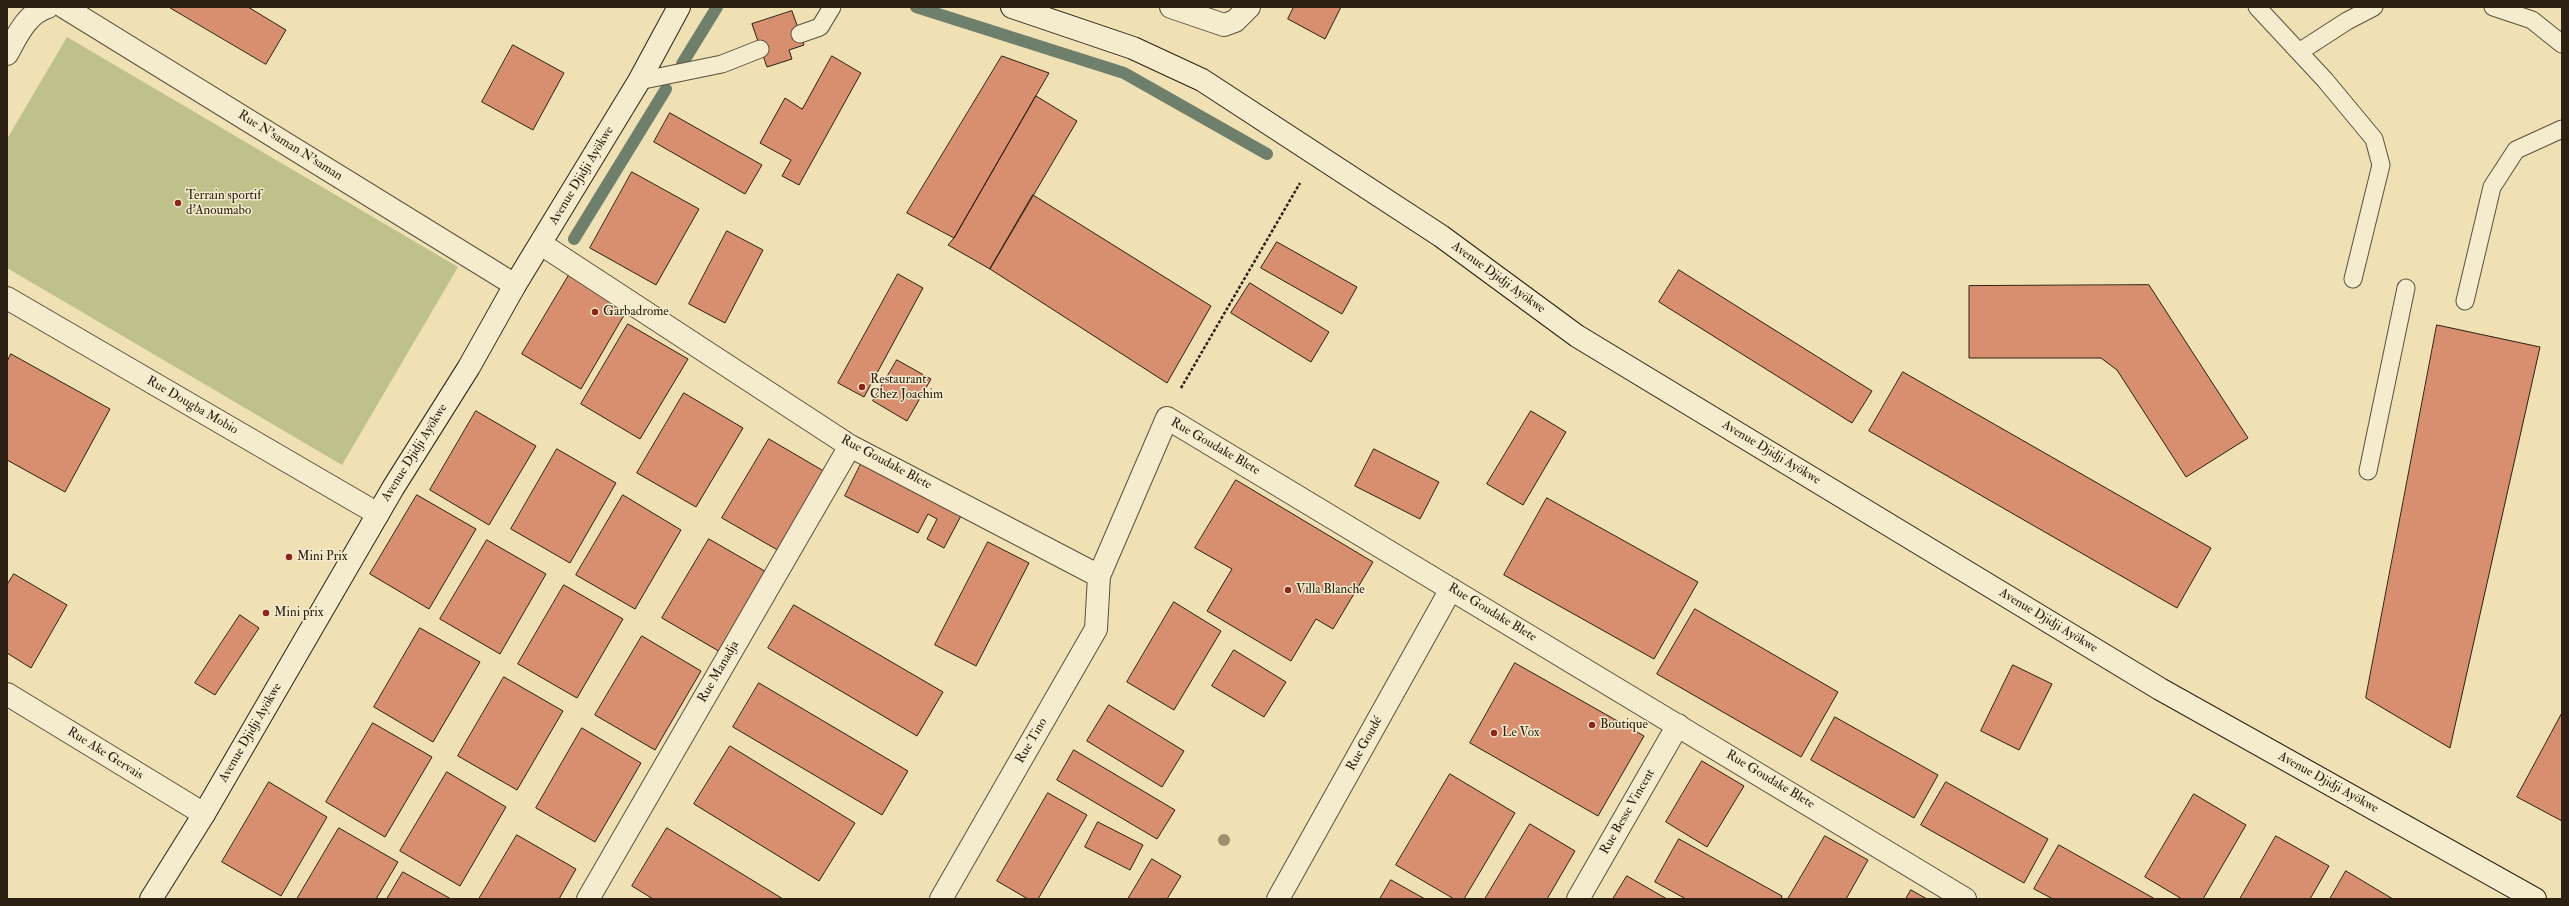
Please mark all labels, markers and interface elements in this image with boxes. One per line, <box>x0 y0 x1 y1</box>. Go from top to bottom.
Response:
street label: Rue N'saman N'saman <box>235 108 345 184</box>
street label: Avenue Djidji Ayökwe <box>546 124 618 228</box>
place label: Terrain sportif d'Anoumabo <box>186 188 261 219</box>
marker: Terrain sportif d'Anoumabo <box>173 198 183 208</box>
street label: Avenue Djidji Ayökwe <box>1448 239 1548 317</box>
place label: Garbadrome <box>603 304 669 320</box>
marker: Garbadrome <box>590 307 600 317</box>
place label: Restaurant Chez Joachim <box>870 372 943 403</box>
street label: Rue Dougba Mobio <box>143 373 241 439</box>
marker: Restaurant Chez Joachim <box>857 382 867 392</box>
street label: Avenue Djidji Ayökwe <box>379 401 451 505</box>
street label: Rue Goudake Blete <box>1167 415 1263 479</box>
street label: Avenue Djidji Ayökwe <box>1719 417 1823 489</box>
street label: Rue Goudake Blete <box>838 432 934 494</box>
place label: Mini Prix <box>297 549 347 565</box>
marker: Mini Prix <box>284 552 294 562</box>
street label: Rue Goudake Blete <box>1445 580 1539 646</box>
place label: Villa Blanche <box>1296 582 1365 598</box>
marker: Villa Blanche <box>1283 585 1293 595</box>
street label: Avenue Djidji Ayökwe <box>1996 585 2100 657</box>
place label: Mini prix <box>274 605 324 621</box>
marker: Mini prix <box>261 608 271 618</box>
street label: Rue Manadja <box>695 638 743 706</box>
street label: Avenue Djidji Ayökwe <box>216 680 286 786</box>
street label: Rue Goudé <box>1344 714 1386 774</box>
street label: Rue Tino <box>1013 715 1051 767</box>
place label: Boutique <box>1600 717 1648 733</box>
marker: Boutique <box>1587 720 1597 730</box>
street label: Rue Ake Gervais <box>64 724 146 784</box>
place label: Le Vox <box>1502 725 1540 741</box>
marker: Le Vox <box>1489 728 1499 738</box>
street label: Rue Goudake Blete <box>1723 747 1817 813</box>
street label: Avenue Djidji Ayökwe <box>2275 749 2381 817</box>
street label: Rue Besse Vincent <box>1597 767 1659 857</box>

